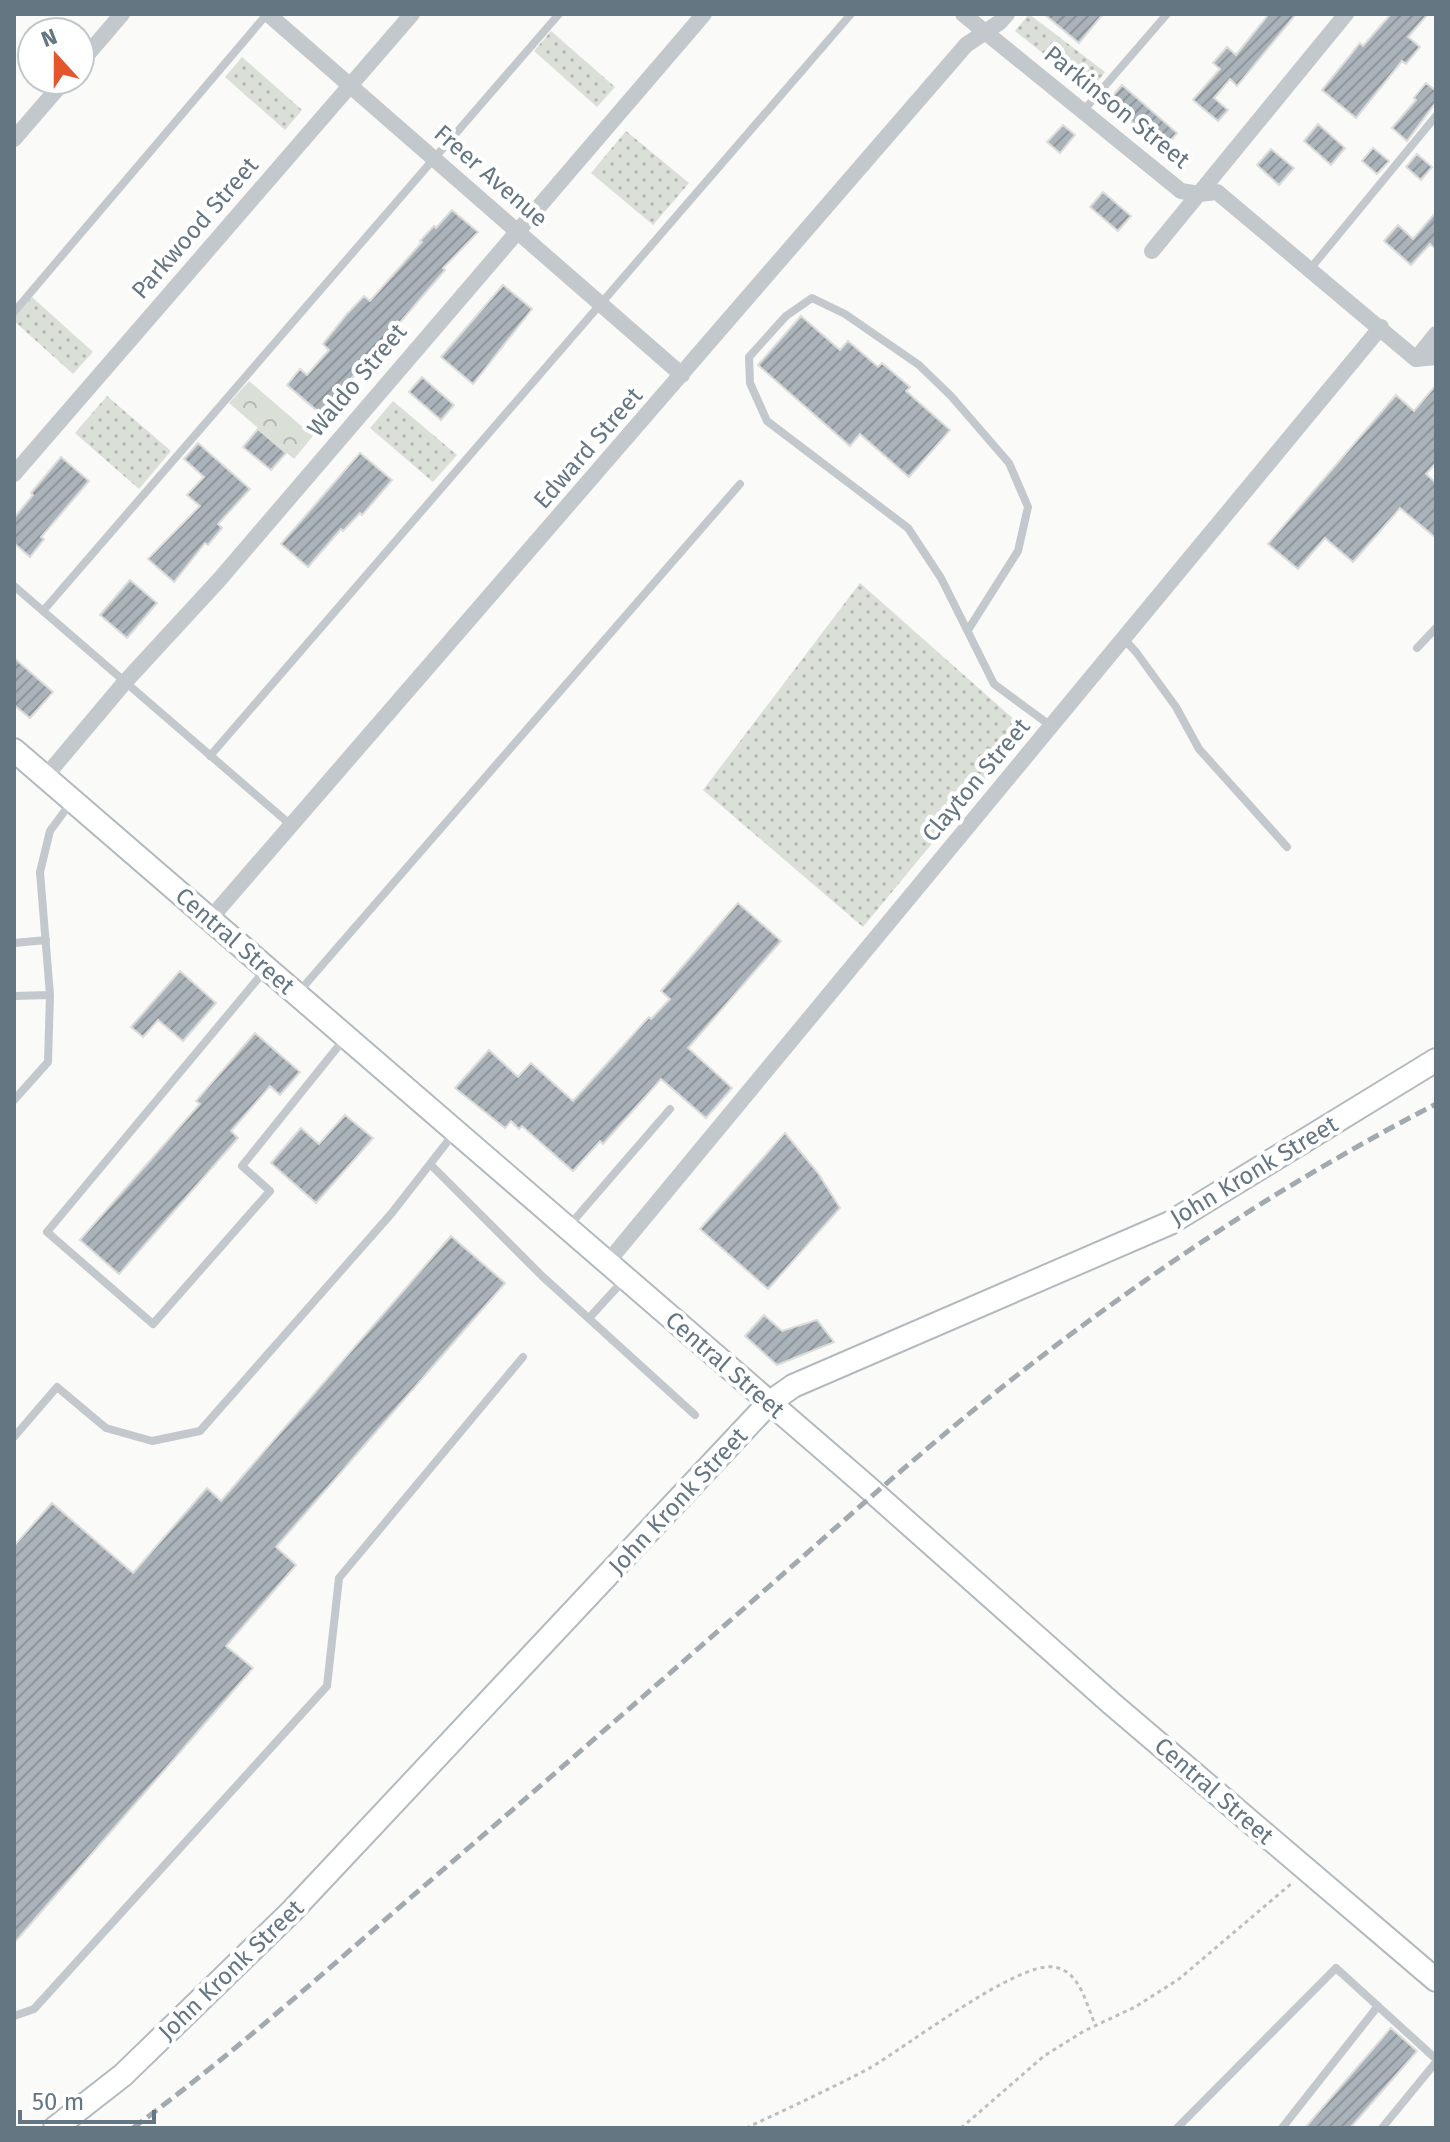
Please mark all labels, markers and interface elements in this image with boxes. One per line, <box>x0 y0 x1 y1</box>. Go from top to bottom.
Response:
north arrow <box>16 16 96 96</box>
text: N <box>37 23 61 53</box>
street label: Parkinson Street <box>1039 40 1196 174</box>
street label: Freer Avenue <box>429 119 553 233</box>
street label: Parkwood Street <box>126 151 264 304</box>
street label: Waldo Street <box>302 318 413 442</box>
street label: Edward Street <box>528 382 648 514</box>
street label: Clayton Street <box>916 712 1036 847</box>
street label: Central Street <box>170 882 300 1001</box>
street label: John Kronk Street <box>1165 1110 1343 1232</box>
street label: Central Street <box>660 1306 790 1425</box>
street label: John Kronk Street <box>603 1422 753 1580</box>
street label: Central Street <box>1149 1732 1279 1851</box>
street label: John Kronk Street <box>153 1894 309 2046</box>
scale bar <box>20 2074 154 2124</box>
text: 50 m <box>32 2088 84 2116</box>

